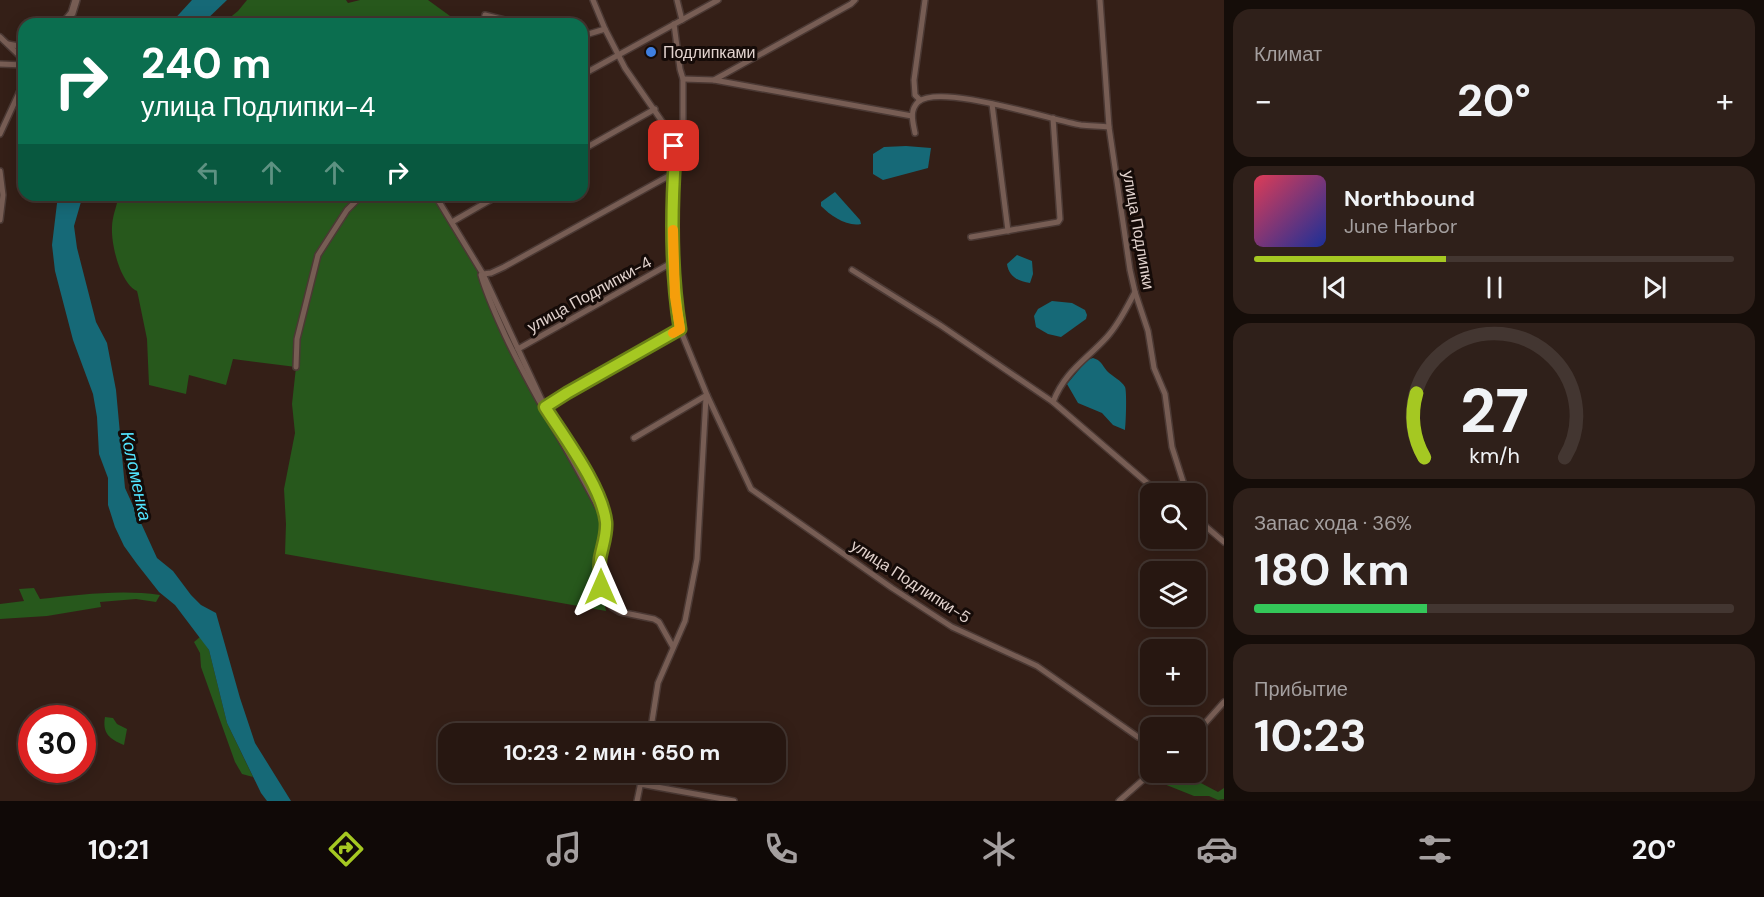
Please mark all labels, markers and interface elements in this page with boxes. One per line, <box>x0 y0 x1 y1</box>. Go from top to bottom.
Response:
text: 240 m <box>141 36 271 91</box>
text: Климат <box>1254 41 1322 67</box>
icon: right <box>42 42 120 120</box>
place label: Подлипками <box>663 42 756 63</box>
marker: Подлипками <box>644 45 658 59</box>
text: 20° <box>1457 71 1531 130</box>
text: − <box>1254 79 1272 122</box>
text: + <box>1716 79 1734 122</box>
text: улица Подлипки-4 <box>141 89 375 124</box>
pin <box>648 120 699 171</box>
icon: arrive <box>657 129 690 162</box>
icon: left <box>192 156 225 189</box>
icon: ahead <box>255 156 288 189</box>
icon: ahead <box>318 156 351 189</box>
icon: right <box>381 156 414 189</box>
street label: улица Подлипки <box>1118 169 1159 291</box>
text: Northbound <box>1344 184 1475 213</box>
text: June Harbor <box>1344 213 1457 239</box>
street label: улица Подлипки-4 <box>523 251 655 337</box>
icon: previous <box>1318 271 1351 304</box>
icon: pause <box>1478 271 1511 304</box>
icon: next <box>1638 271 1671 304</box>
text: 27 <box>1459 370 1529 451</box>
water label: Коломенка <box>115 429 157 523</box>
text: km/h <box>1469 442 1519 470</box>
map controls <box>1140 483 1206 783</box>
button: search <box>1140 483 1206 549</box>
text: Запас хода · 36% <box>1254 510 1412 536</box>
street label: улица Подлипки-5 <box>847 535 975 628</box>
text: 180 km <box>1254 540 1409 599</box>
position arrow <box>569 555 633 619</box>
button: layers <box>1140 561 1206 627</box>
button: + <box>1140 639 1206 705</box>
text: Прибытие <box>1254 676 1348 702</box>
speed limit sign: 30 <box>18 705 96 783</box>
text: 10:23 <box>1254 706 1367 765</box>
button: − <box>1140 717 1206 783</box>
text: 10:23 · 2 мин · 650 m <box>504 738 720 767</box>
icon: directions <box>325 828 367 870</box>
icon: music <box>543 828 585 870</box>
icon: phone <box>760 828 802 870</box>
icon: climate <box>978 828 1020 870</box>
icon: car <box>1196 828 1238 870</box>
icon: filters <box>1414 828 1456 870</box>
text: 10:21 <box>88 832 149 867</box>
text: 20° <box>1632 832 1676 867</box>

